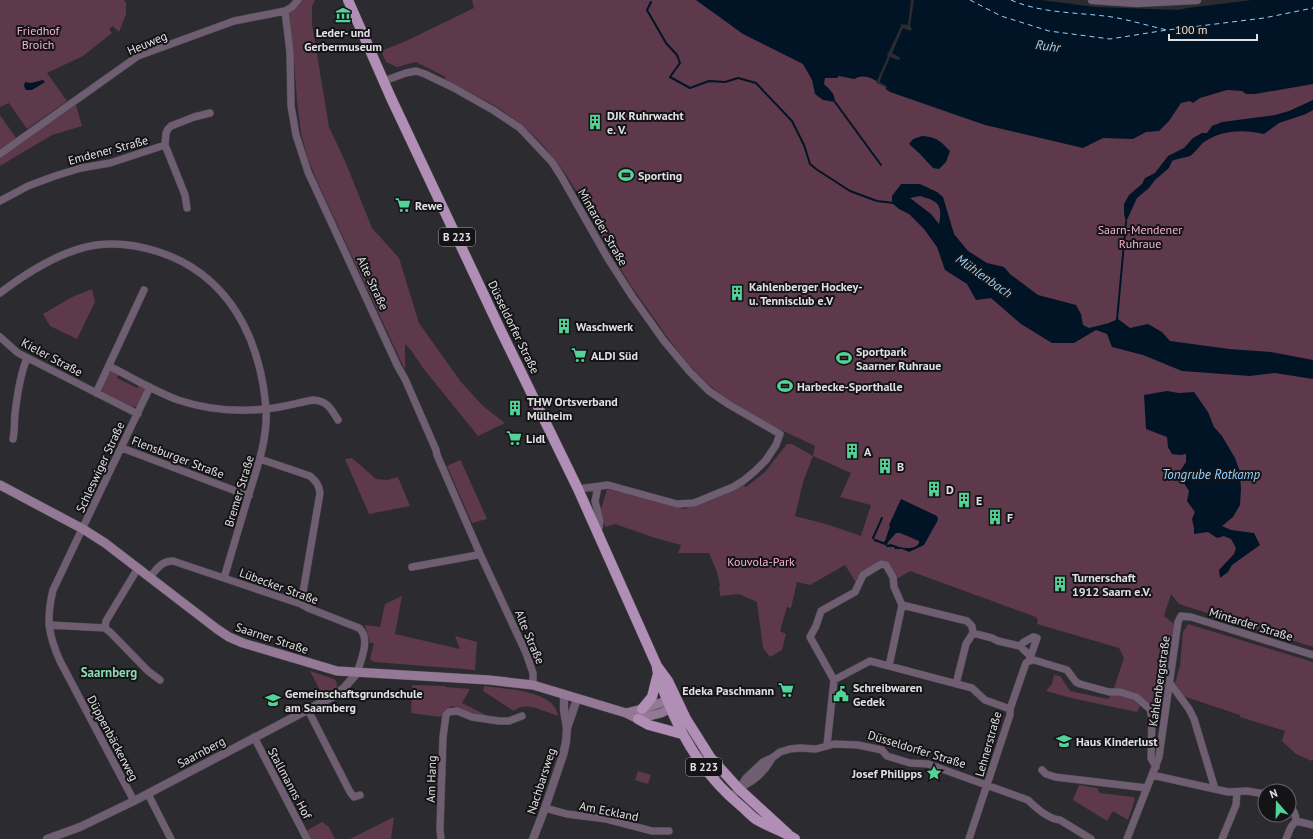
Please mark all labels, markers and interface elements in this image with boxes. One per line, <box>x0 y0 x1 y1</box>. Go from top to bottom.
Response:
museum icon: Leder- und Gerbermuseum <box>334 6 352 24</box>
scale bar <box>1169 16 1257 42</box>
text: 100 m <box>1175 22 1208 37</box>
park label: Friedhof Broich <box>17 23 61 52</box>
place label: Leder- und Gerbermuseum <box>304 25 382 54</box>
street label: Heuweg <box>125 28 169 58</box>
water label: Ruhr <box>1035 36 1062 56</box>
place label: DJK Ruhrwacht e. V. <box>607 108 684 137</box>
building icon: DJK Ruhrwacht e. V. <box>586 113 604 131</box>
street label: Emdener Straße <box>66 132 150 168</box>
sports icon: Sporting <box>617 166 635 184</box>
place label: Sporting <box>638 168 682 183</box>
street label: Mintarder Straße <box>575 186 631 268</box>
supermarket icon: Rewe <box>394 196 412 214</box>
place label: Rewe <box>415 198 442 213</box>
park label: Saarn-Mendener Ruhraue <box>1098 222 1182 251</box>
road number: B 223 <box>439 228 475 246</box>
water label: Mühlenbach <box>952 250 1016 302</box>
street label: Alte Straße <box>354 254 392 312</box>
street label: Düsseldorfer Straße <box>485 278 543 376</box>
place label: Kahlenberger Hockey- u. Tennisclub e.V <box>749 279 863 308</box>
building icon: Kahlenberger Hockey- u. Tennisclub e.V <box>728 284 746 302</box>
building icon: Waschwerk <box>555 317 573 335</box>
place label: Waschwerk <box>576 319 633 334</box>
street label: Kieler Straße <box>19 335 85 379</box>
place label: Sportpark Saarner Ruhraue <box>856 344 941 373</box>
supermarket icon: ALDI Süd <box>570 346 588 364</box>
place label: ALDI Süd <box>591 348 638 363</box>
sports icon: Sportpark Saarner Ruhraue <box>835 349 853 367</box>
sports icon: Harbecke-Sporthalle <box>776 377 794 395</box>
place label: Harbecke-Sporthalle <box>797 379 903 394</box>
place label: THW Ortsverband Mülheim <box>527 394 618 423</box>
building icon: THW Ortsverband Mülheim <box>506 399 524 417</box>
street label: Schleswiger Straße <box>72 419 128 515</box>
supermarket icon: Lidl <box>505 429 523 447</box>
place label: Lidl <box>526 431 546 446</box>
street label: Flensburger Straße <box>130 432 226 482</box>
building icon: A <box>843 442 861 460</box>
place label: A <box>864 444 872 459</box>
street label: Bremer Straße <box>221 453 257 529</box>
building icon: B <box>876 457 894 475</box>
place label: B <box>897 459 904 474</box>
water label: Tongrube Rotkamp <box>1162 466 1260 483</box>
building icon: D <box>925 480 943 498</box>
place label: D <box>946 482 954 497</box>
building icon: E <box>955 491 973 509</box>
place label: E <box>976 493 982 508</box>
building icon: F <box>986 508 1004 526</box>
place label: F <box>1007 510 1013 525</box>
park label: Kouvola-Park <box>727 554 795 569</box>
street label: Lübecker Straße <box>237 565 321 607</box>
place label: Turnerschaft 1912 Saarn e.V. <box>1072 570 1152 599</box>
building icon: Turnerschaft 1912 Saarn e.V. <box>1051 575 1069 593</box>
street label: Mintarder Straße <box>1207 604 1295 644</box>
street label: Alte Straße <box>512 608 548 666</box>
street label: Saarner Straße <box>234 619 310 657</box>
street label: Kahlenbergstraße <box>1145 635 1173 727</box>
district label: Saarnberg <box>81 664 137 681</box>
place label: Schreibwaren Gedek <box>853 680 922 709</box>
supermarket icon: Edeka Paschmann <box>777 681 795 699</box>
place label: Edeka Paschmann <box>682 683 774 698</box>
public building icon: Schreibwaren Gedek <box>832 685 850 703</box>
place label: Gemeinschaftsgrundschule am Saarnberg <box>285 686 423 715</box>
school or university icon: Gemeinschaftsgrundschule am Saarnberg <box>264 691 282 709</box>
street label: Düppenbäckerweg <box>84 693 142 783</box>
street label: Lehnerstraße <box>972 710 1004 778</box>
street label: Düsseldorfer Straße <box>866 727 968 771</box>
school or university icon: Haus Kinderlust <box>1055 732 1073 750</box>
street label: Saarnberg <box>175 733 227 771</box>
place label: Haus Kinderlust <box>1076 734 1158 749</box>
street label: Stallmanns Hof <box>265 745 316 822</box>
street label: Nachbarsweg <box>523 746 559 816</box>
street label: Am Hang <box>423 755 439 803</box>
road number: B 223 <box>686 758 722 776</box>
place icon: Josef Philipps <box>925 764 943 782</box>
place label: Josef Philipps <box>851 766 922 781</box>
north arrow <box>1257 783 1297 823</box>
text: N <box>1268 786 1279 801</box>
street label: Am Eckland <box>578 798 640 824</box>

